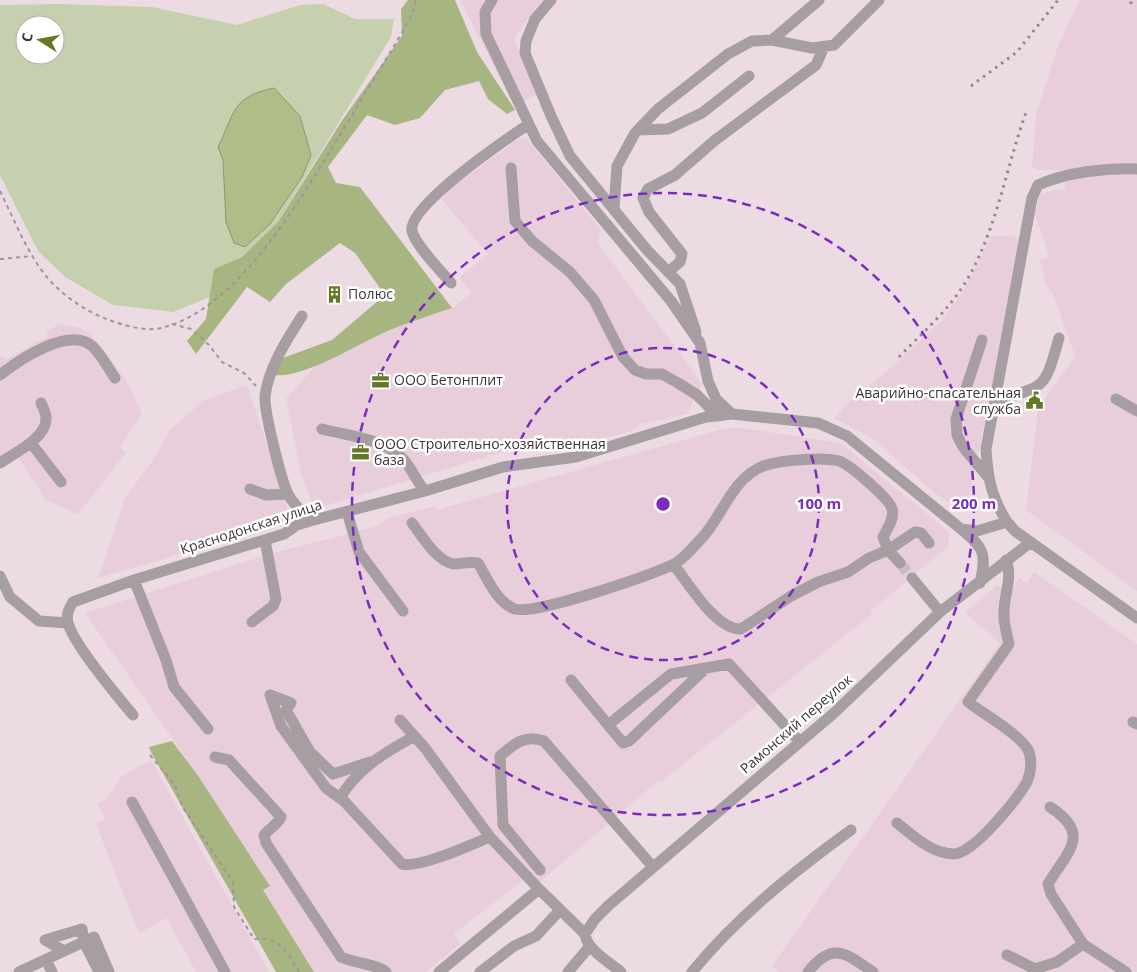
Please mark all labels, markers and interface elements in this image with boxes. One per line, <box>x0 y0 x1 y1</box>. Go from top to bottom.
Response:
north arrow <box>15 15 65 65</box>
text: С <box>17 31 37 44</box>
building icon: Полюс <box>324 284 344 304</box>
place label: Полюс <box>348 284 393 303</box>
office icon: ООО Бетонплит <box>370 370 390 390</box>
place label: ООО Бетонплит <box>394 370 503 389</box>
place label: Аварийно-спасательная служба <box>855 383 1021 418</box>
public building icon: Аварийно-спасательная служба <box>1025 391 1045 411</box>
place label: ООО Строительно-хозяйственная база <box>374 434 606 469</box>
office icon: ООО Строительно-хозяйственная база <box>350 442 370 462</box>
text: 100 m <box>797 493 841 513</box>
text: 200 m <box>952 493 996 513</box>
street label: Краснодонская улица <box>178 495 324 558</box>
centre of rings <box>654 495 672 513</box>
street label: Рамонский переулок <box>736 669 856 778</box>

